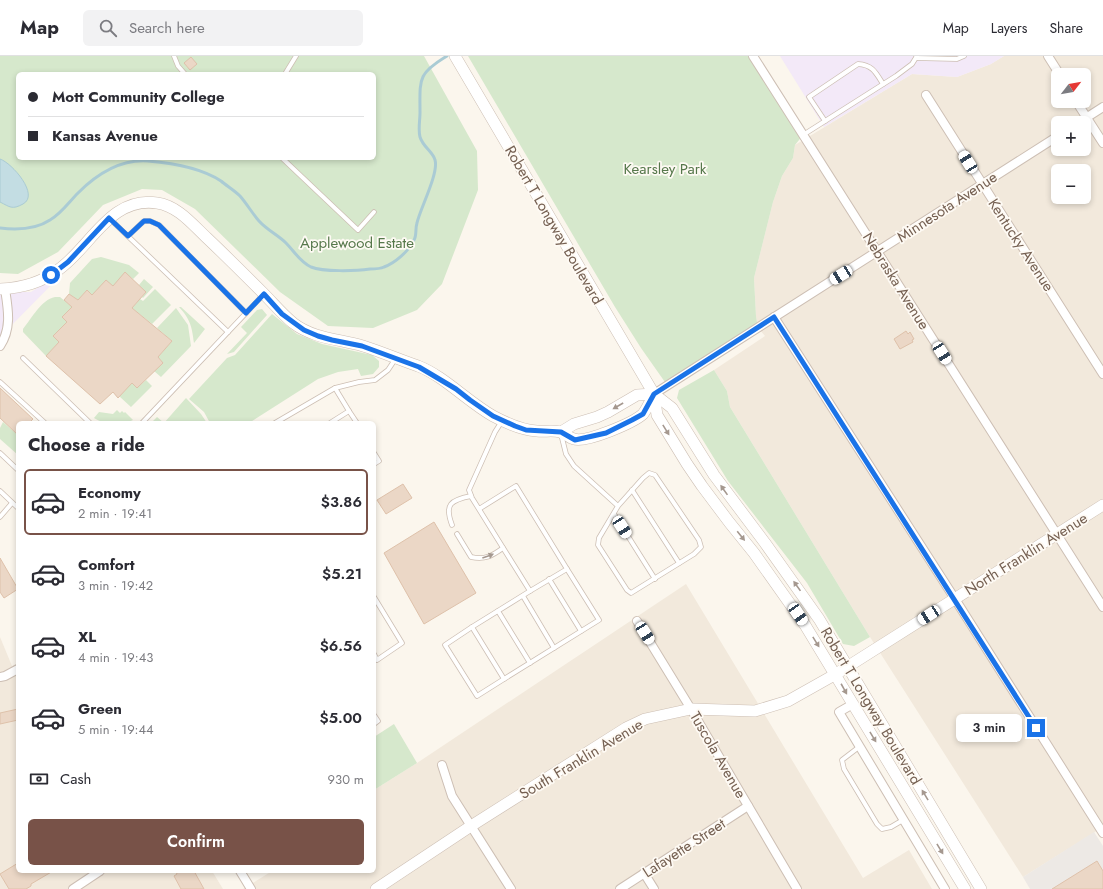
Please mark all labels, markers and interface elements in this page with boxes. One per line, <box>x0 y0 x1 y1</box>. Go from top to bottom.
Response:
search box <box>83 10 363 46</box>
text: Map <box>20 14 59 41</box>
icon: search <box>97 17 119 39</box>
text: Search here <box>129 17 205 39</box>
text: Map <box>943 18 969 38</box>
text: Layers <box>991 18 1027 38</box>
text: Share <box>1049 18 1083 38</box>
north arrow <box>1051 68 1091 108</box>
map controls <box>1051 68 1091 204</box>
text: Mott Community College <box>52 86 225 108</box>
button: + <box>1051 116 1091 156</box>
text: Kansas Avenue <box>52 125 158 147</box>
street label: Robert T Longway Boulevard <box>499 141 609 309</box>
car <box>957 149 979 175</box>
park label: Kearsley Park <box>624 158 707 180</box>
button: − <box>1051 164 1091 204</box>
street label: Minnesota Avenue <box>892 166 1002 248</box>
street label: Kentucky Avenue <box>983 194 1059 296</box>
street label: Nebraska Avenue <box>857 228 935 334</box>
park label: Applewood Estate <box>300 232 414 254</box>
car <box>828 264 854 286</box>
route start <box>42 266 60 284</box>
car <box>931 340 953 366</box>
one-way arrow <box>612 403 624 410</box>
one-way arrow <box>663 424 670 436</box>
text: Choose a ride <box>28 432 145 458</box>
text: Economy <box>78 482 141 504</box>
icon: car <box>30 484 66 520</box>
one-way arrow <box>720 484 728 495</box>
text: $3.86 <box>321 491 362 513</box>
text: 2 min · 19:41 <box>78 504 152 523</box>
street label: North Franklin Avenue <box>960 507 1092 601</box>
car <box>610 514 634 540</box>
one-way arrow <box>736 531 745 542</box>
one-way arrow <box>483 553 495 559</box>
text: Comfort <box>78 554 135 576</box>
icon: car <box>30 556 66 592</box>
text: $5.21 <box>322 563 362 585</box>
text: 3 min · 19:42 <box>78 576 153 595</box>
one-way arrow <box>793 581 801 591</box>
car <box>786 601 810 627</box>
car <box>916 603 942 627</box>
car <box>634 620 656 646</box>
street label: Robert T Longway Boulevard <box>815 623 927 789</box>
text: XL <box>78 626 96 648</box>
icon: car <box>30 628 66 664</box>
text: $6.56 <box>320 635 362 657</box>
one-way arrow <box>812 636 819 648</box>
text: 4 min · 19:43 <box>78 648 153 667</box>
one-way arrow <box>841 683 848 695</box>
text: Green <box>78 698 122 720</box>
icon: car <box>30 700 66 736</box>
text: $5.00 <box>320 707 362 729</box>
street label: Tuscola Avenue <box>684 708 752 803</box>
street label: South Franklin Avenue <box>515 713 647 805</box>
callout: 3 min <box>956 714 1022 742</box>
text: 3 min <box>973 718 1005 737</box>
route end <box>1027 719 1045 737</box>
text: 5 min · 19:44 <box>78 720 154 739</box>
one-way arrow <box>869 731 876 743</box>
icon: cash <box>28 768 50 790</box>
text: Cash <box>60 768 91 790</box>
text: 930 m <box>328 770 364 789</box>
one-way arrow <box>921 790 929 800</box>
street label: Lafayette Street <box>638 813 730 883</box>
button: Confirm <box>28 819 364 865</box>
one-way arrow <box>936 843 944 854</box>

